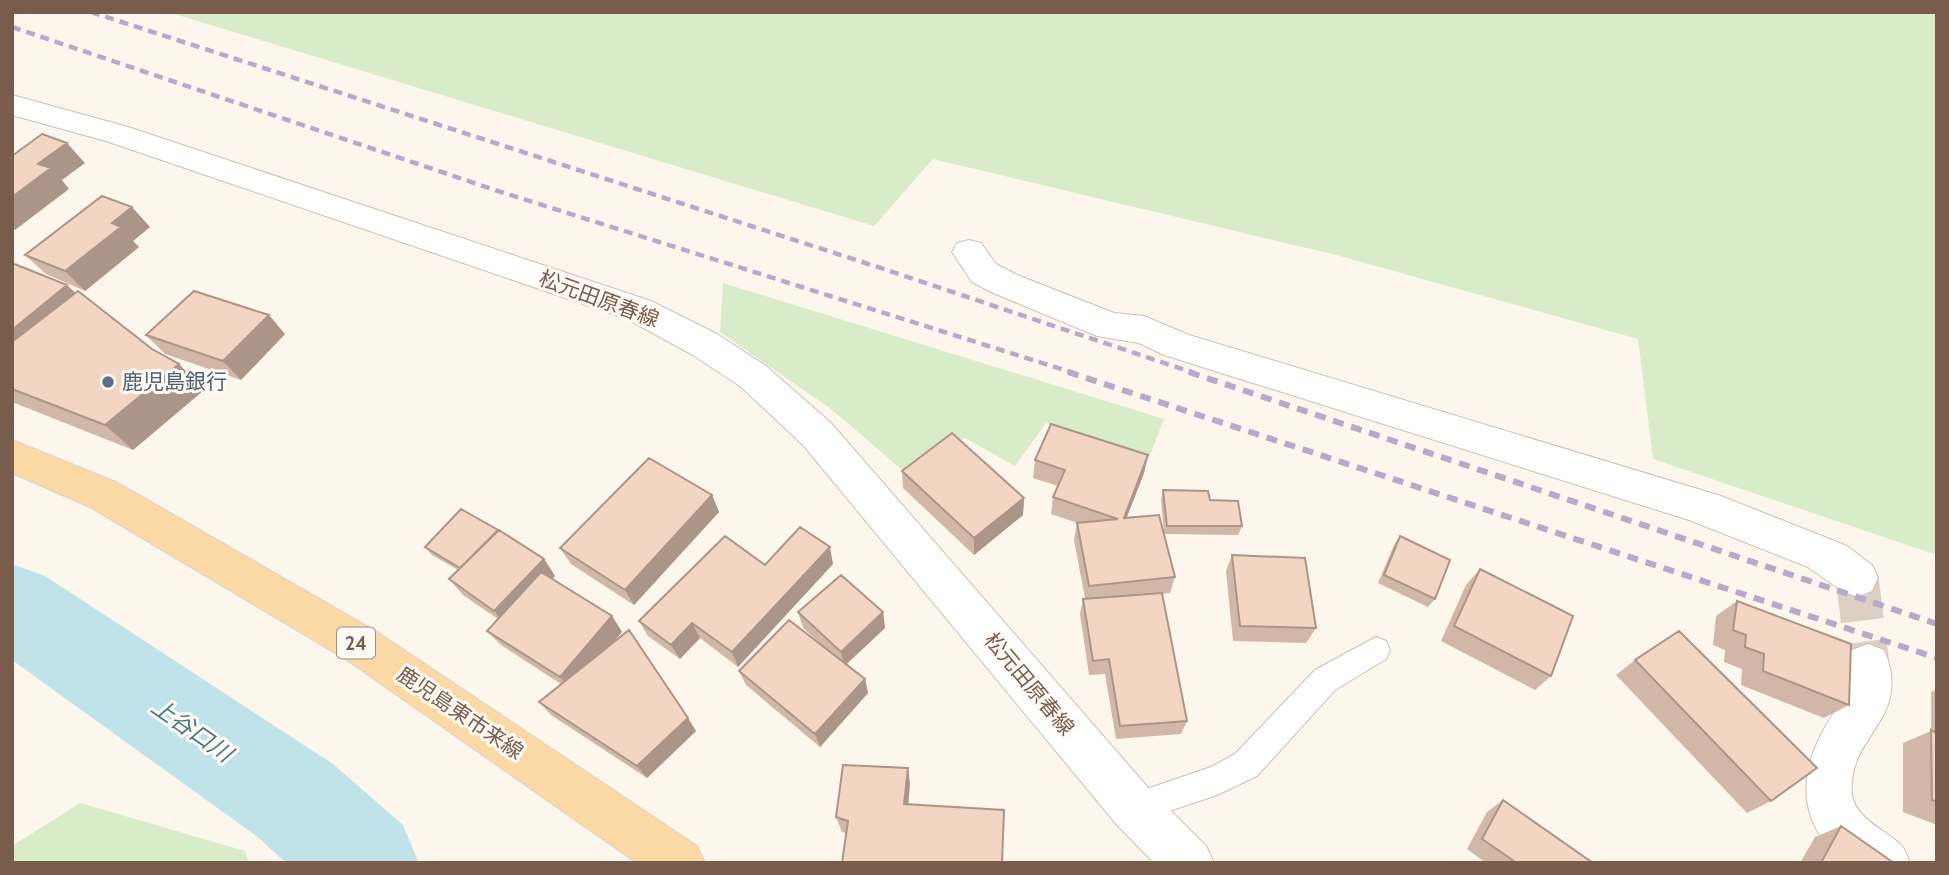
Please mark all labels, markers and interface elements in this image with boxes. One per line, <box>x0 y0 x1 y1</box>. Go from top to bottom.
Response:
street label: 松元田原春線 <box>536 265 663 332</box>
place label: 鹿児島銀行 <box>122 369 227 394</box>
marker: 鹿児島銀行 <box>100 374 116 390</box>
street label: 松元田原春線 <box>979 627 1079 740</box>
road number: 24 <box>337 628 375 658</box>
street label: 鹿児島東市来線 <box>392 661 528 764</box>
water label: 上谷口川 <box>146 692 240 770</box>

